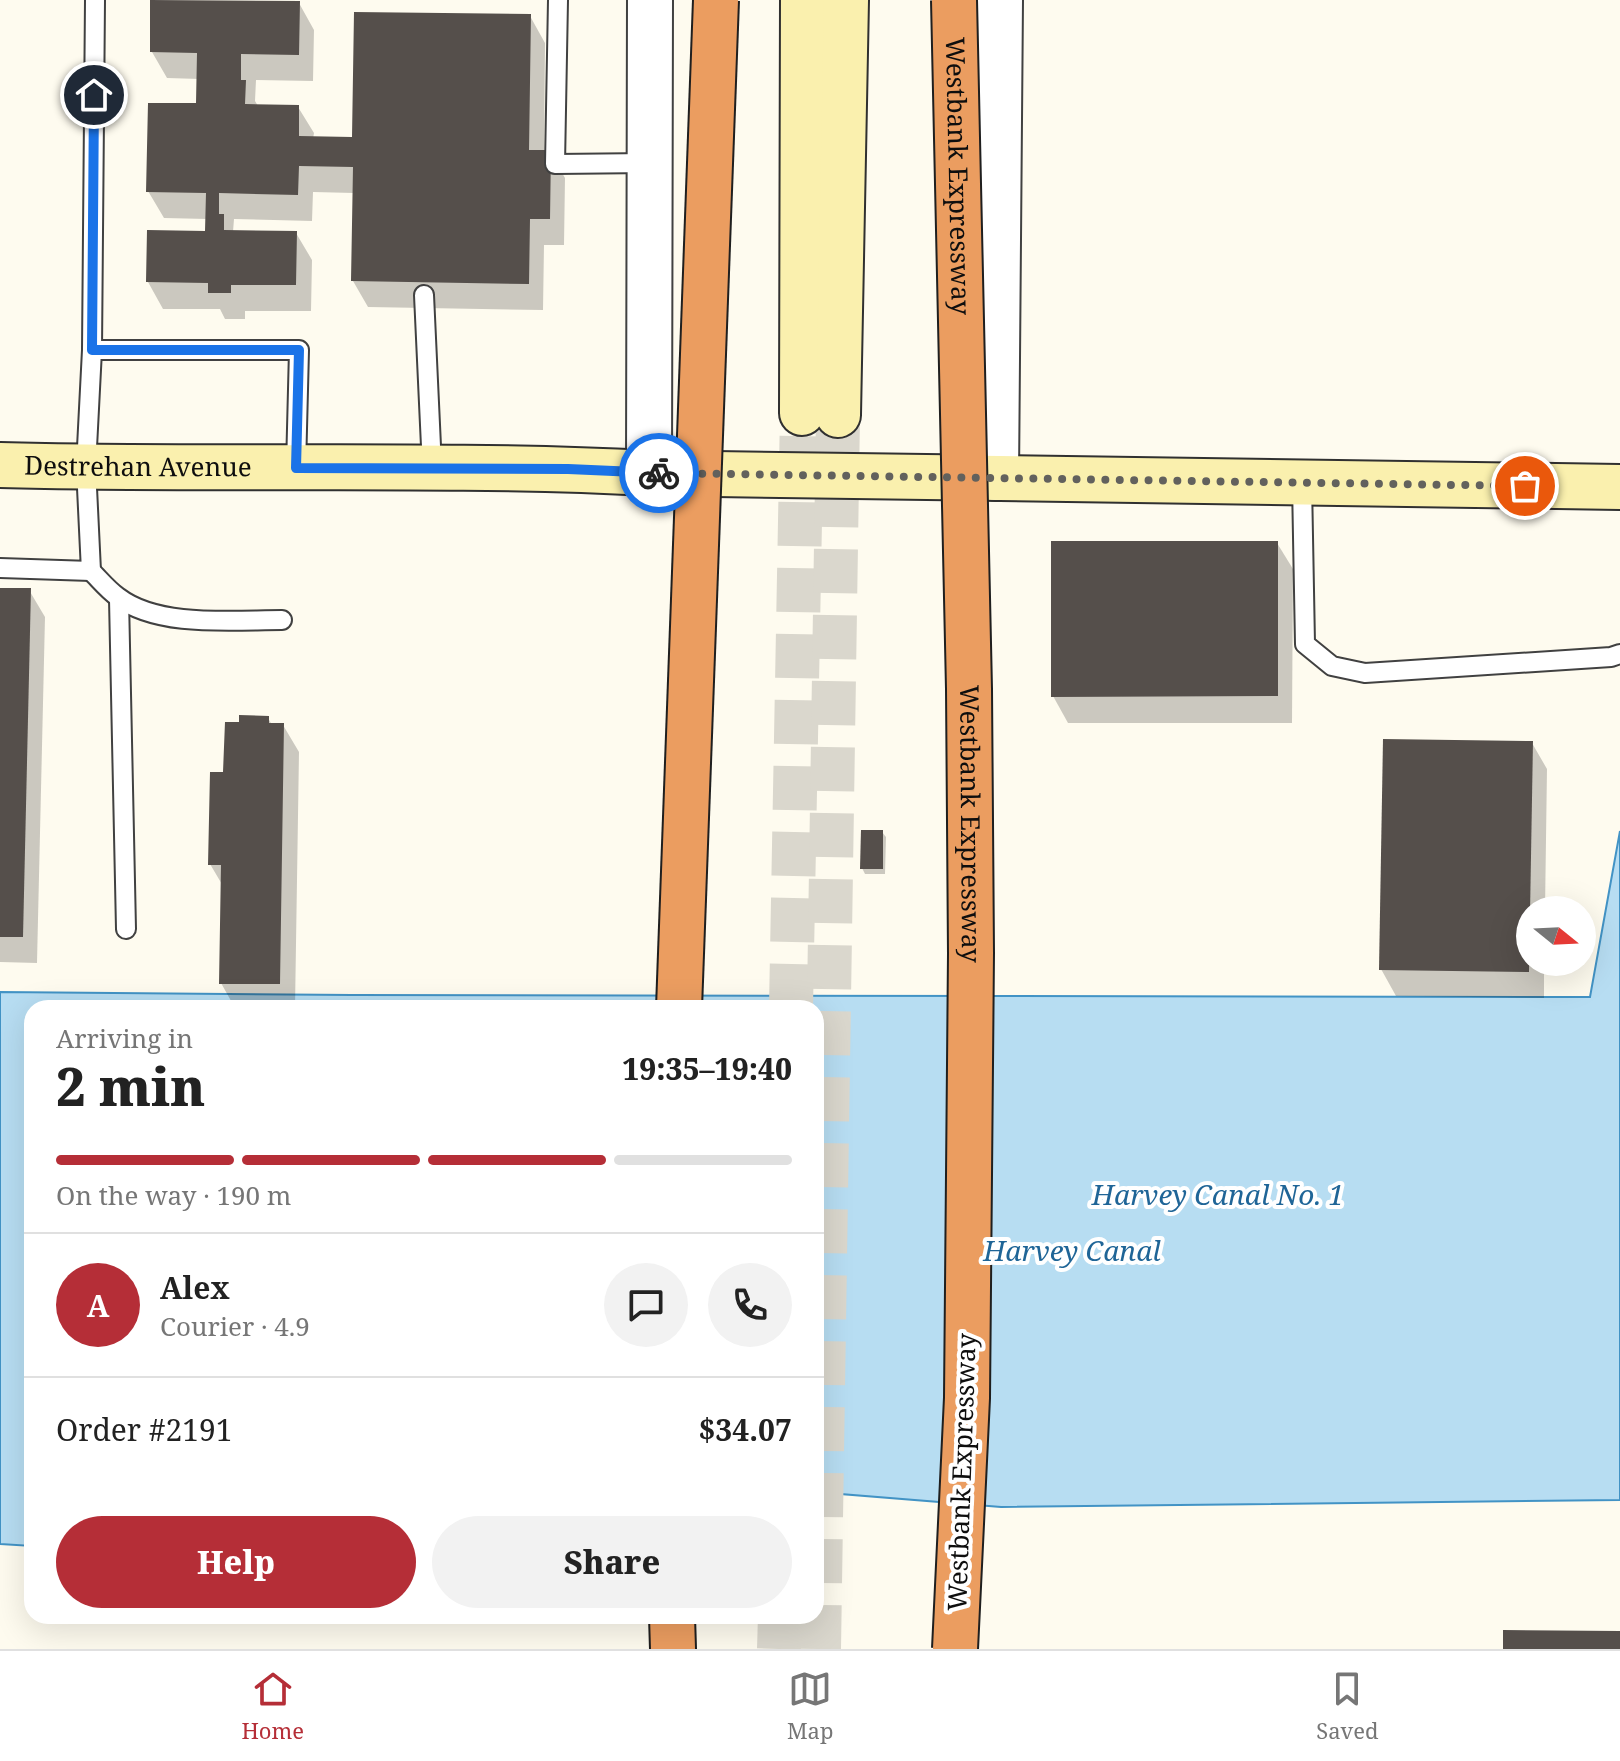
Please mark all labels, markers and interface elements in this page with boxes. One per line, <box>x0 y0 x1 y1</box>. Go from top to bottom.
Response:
street label: Westbank Expressway <box>938 37 980 316</box>
pin <box>60 61 128 129</box>
icon: home <box>72 73 116 117</box>
courier <box>619 433 699 513</box>
street label: Destrehan Avenue <box>24 447 252 484</box>
icon: bike <box>637 451 681 495</box>
pin <box>1491 452 1559 520</box>
icon: bag <box>1503 464 1547 508</box>
street label: Westbank Expressway <box>952 685 990 963</box>
north arrow <box>1516 896 1596 976</box>
map controls <box>1516 896 1596 976</box>
text: Arriving in <box>56 1020 193 1056</box>
text: 19:35–19:40 <box>622 1048 792 1089</box>
text: 2 min <box>56 1050 205 1121</box>
water label: Harvey Canal No. 1 <box>1091 1175 1344 1213</box>
text: On the way · 190 m <box>56 1177 291 1213</box>
water label: Harvey Canal <box>982 1231 1161 1269</box>
button: chat <box>604 1263 688 1347</box>
button: phone <box>708 1263 792 1347</box>
text: Alex <box>160 1267 230 1308</box>
text: A <box>87 1285 109 1326</box>
text: Courier · 4.9 <box>160 1308 310 1344</box>
street label: Westbank Expressway <box>938 1332 984 1611</box>
text: Order #2191 <box>56 1409 233 1450</box>
text: $34.07 <box>698 1409 792 1450</box>
button: Help <box>56 1516 416 1608</box>
button: Share <box>432 1516 792 1608</box>
tab: Home <box>241 1667 304 1745</box>
tab: Map <box>787 1667 833 1745</box>
tab: Saved <box>1316 1667 1379 1745</box>

